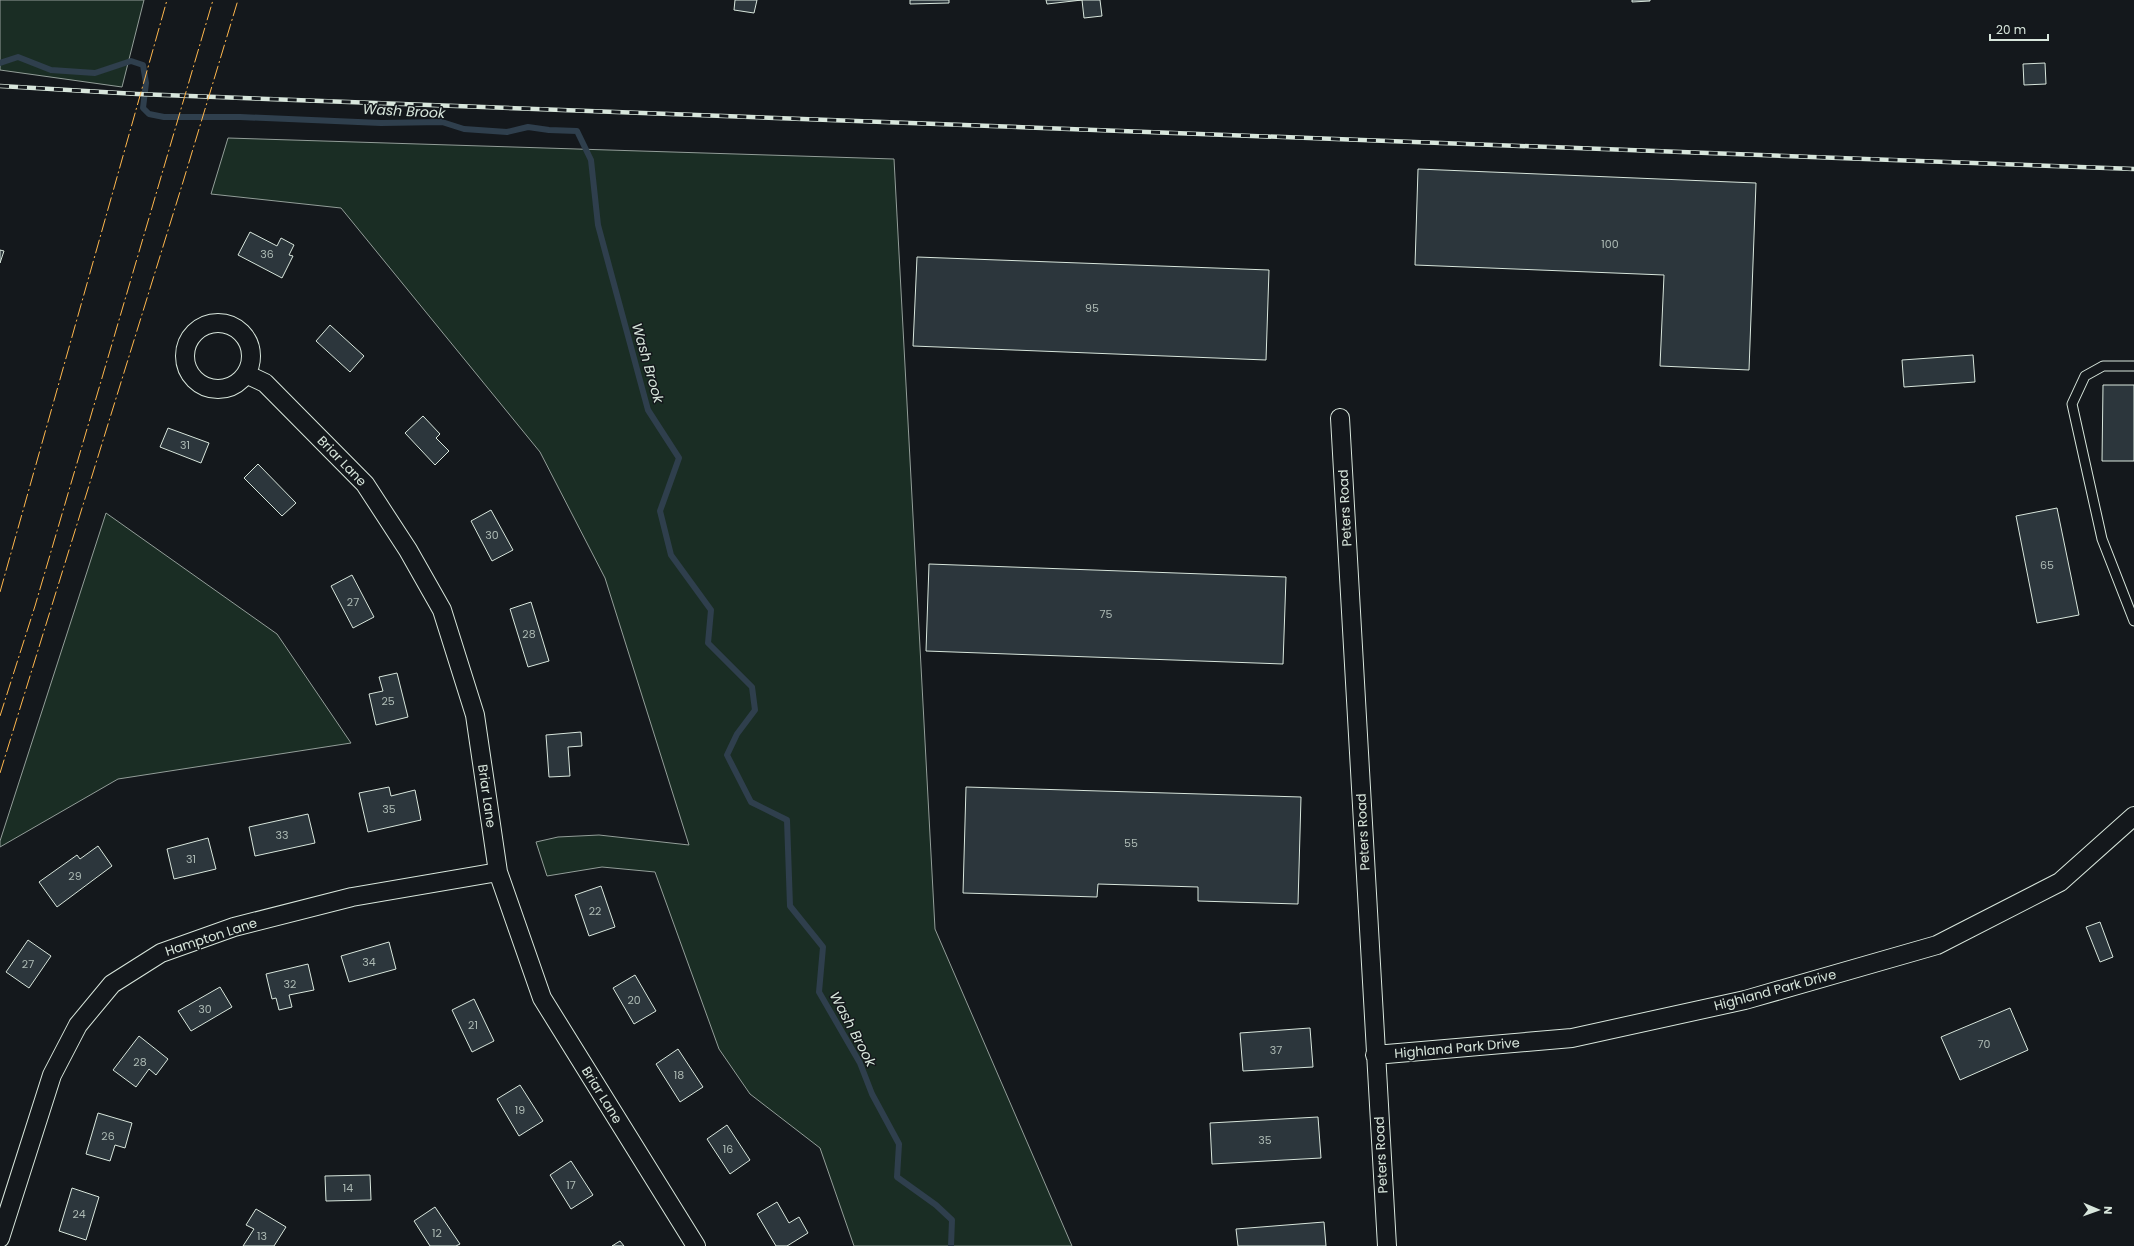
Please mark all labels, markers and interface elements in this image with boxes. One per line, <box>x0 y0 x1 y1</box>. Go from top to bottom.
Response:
scale bar <box>1990 16 2048 42</box>
text: 20 m <box>1996 21 2026 38</box>
water label: Wash Brook <box>362 99 446 123</box>
house number: 100 <box>1601 236 1619 252</box>
house number: 36 <box>260 246 274 262</box>
house number: 95 <box>1085 300 1099 316</box>
water label: Wash Brook <box>627 321 669 406</box>
street label: Briar Lane <box>313 431 371 491</box>
house number: 31 <box>180 437 190 453</box>
street label: Peters Road <box>1333 469 1357 547</box>
house number: 30 <box>485 527 499 543</box>
house number: 65 <box>2040 557 2054 573</box>
house number: 27 <box>347 594 359 610</box>
house number: 75 <box>1100 606 1113 622</box>
house number: 28 <box>522 626 536 642</box>
house number: 25 <box>381 693 395 709</box>
street label: Briar Lane <box>473 763 501 829</box>
street label: Peters Road <box>1351 793 1375 871</box>
house number: 35 <box>382 801 396 817</box>
house number: 33 <box>276 827 288 843</box>
house number: 55 <box>1124 835 1138 851</box>
house number: 31 <box>186 851 196 867</box>
house number: 29 <box>68 868 82 884</box>
house number: 22 <box>589 903 601 919</box>
street label: Hampton Lane <box>163 913 259 961</box>
house number: 34 <box>362 954 376 970</box>
house number: 27 <box>22 956 34 972</box>
street label: Highland Park Drive <box>1712 965 1838 1015</box>
house number: 32 <box>284 976 296 992</box>
water label: Wash Brook <box>825 988 882 1071</box>
house number: 20 <box>627 992 641 1008</box>
house number: 30 <box>198 1001 212 1017</box>
house number: 21 <box>468 1017 478 1033</box>
street label: Highland Park Drive <box>1394 1033 1520 1063</box>
house number: 70 <box>1978 1036 1991 1052</box>
house number: 37 <box>1270 1042 1282 1058</box>
house number: 28 <box>133 1054 147 1070</box>
street label: Briar Lane <box>577 1063 627 1127</box>
house number: 18 <box>674 1067 684 1083</box>
house number: 19 <box>515 1102 525 1118</box>
street label: Peters Road <box>1369 1116 1393 1194</box>
house number: 26 <box>101 1128 115 1144</box>
house number: 35 <box>1258 1132 1272 1148</box>
house number: 16 <box>723 1141 733 1157</box>
house number: 17 <box>566 1177 576 1193</box>
house number: 14 <box>343 1180 353 1196</box>
north arrow <box>2078 1190 2118 1230</box>
house number: 24 <box>72 1206 86 1222</box>
text: N <box>2100 1206 2116 1215</box>
house number: 12 <box>432 1225 442 1241</box>
house number: 13 <box>257 1228 267 1244</box>

